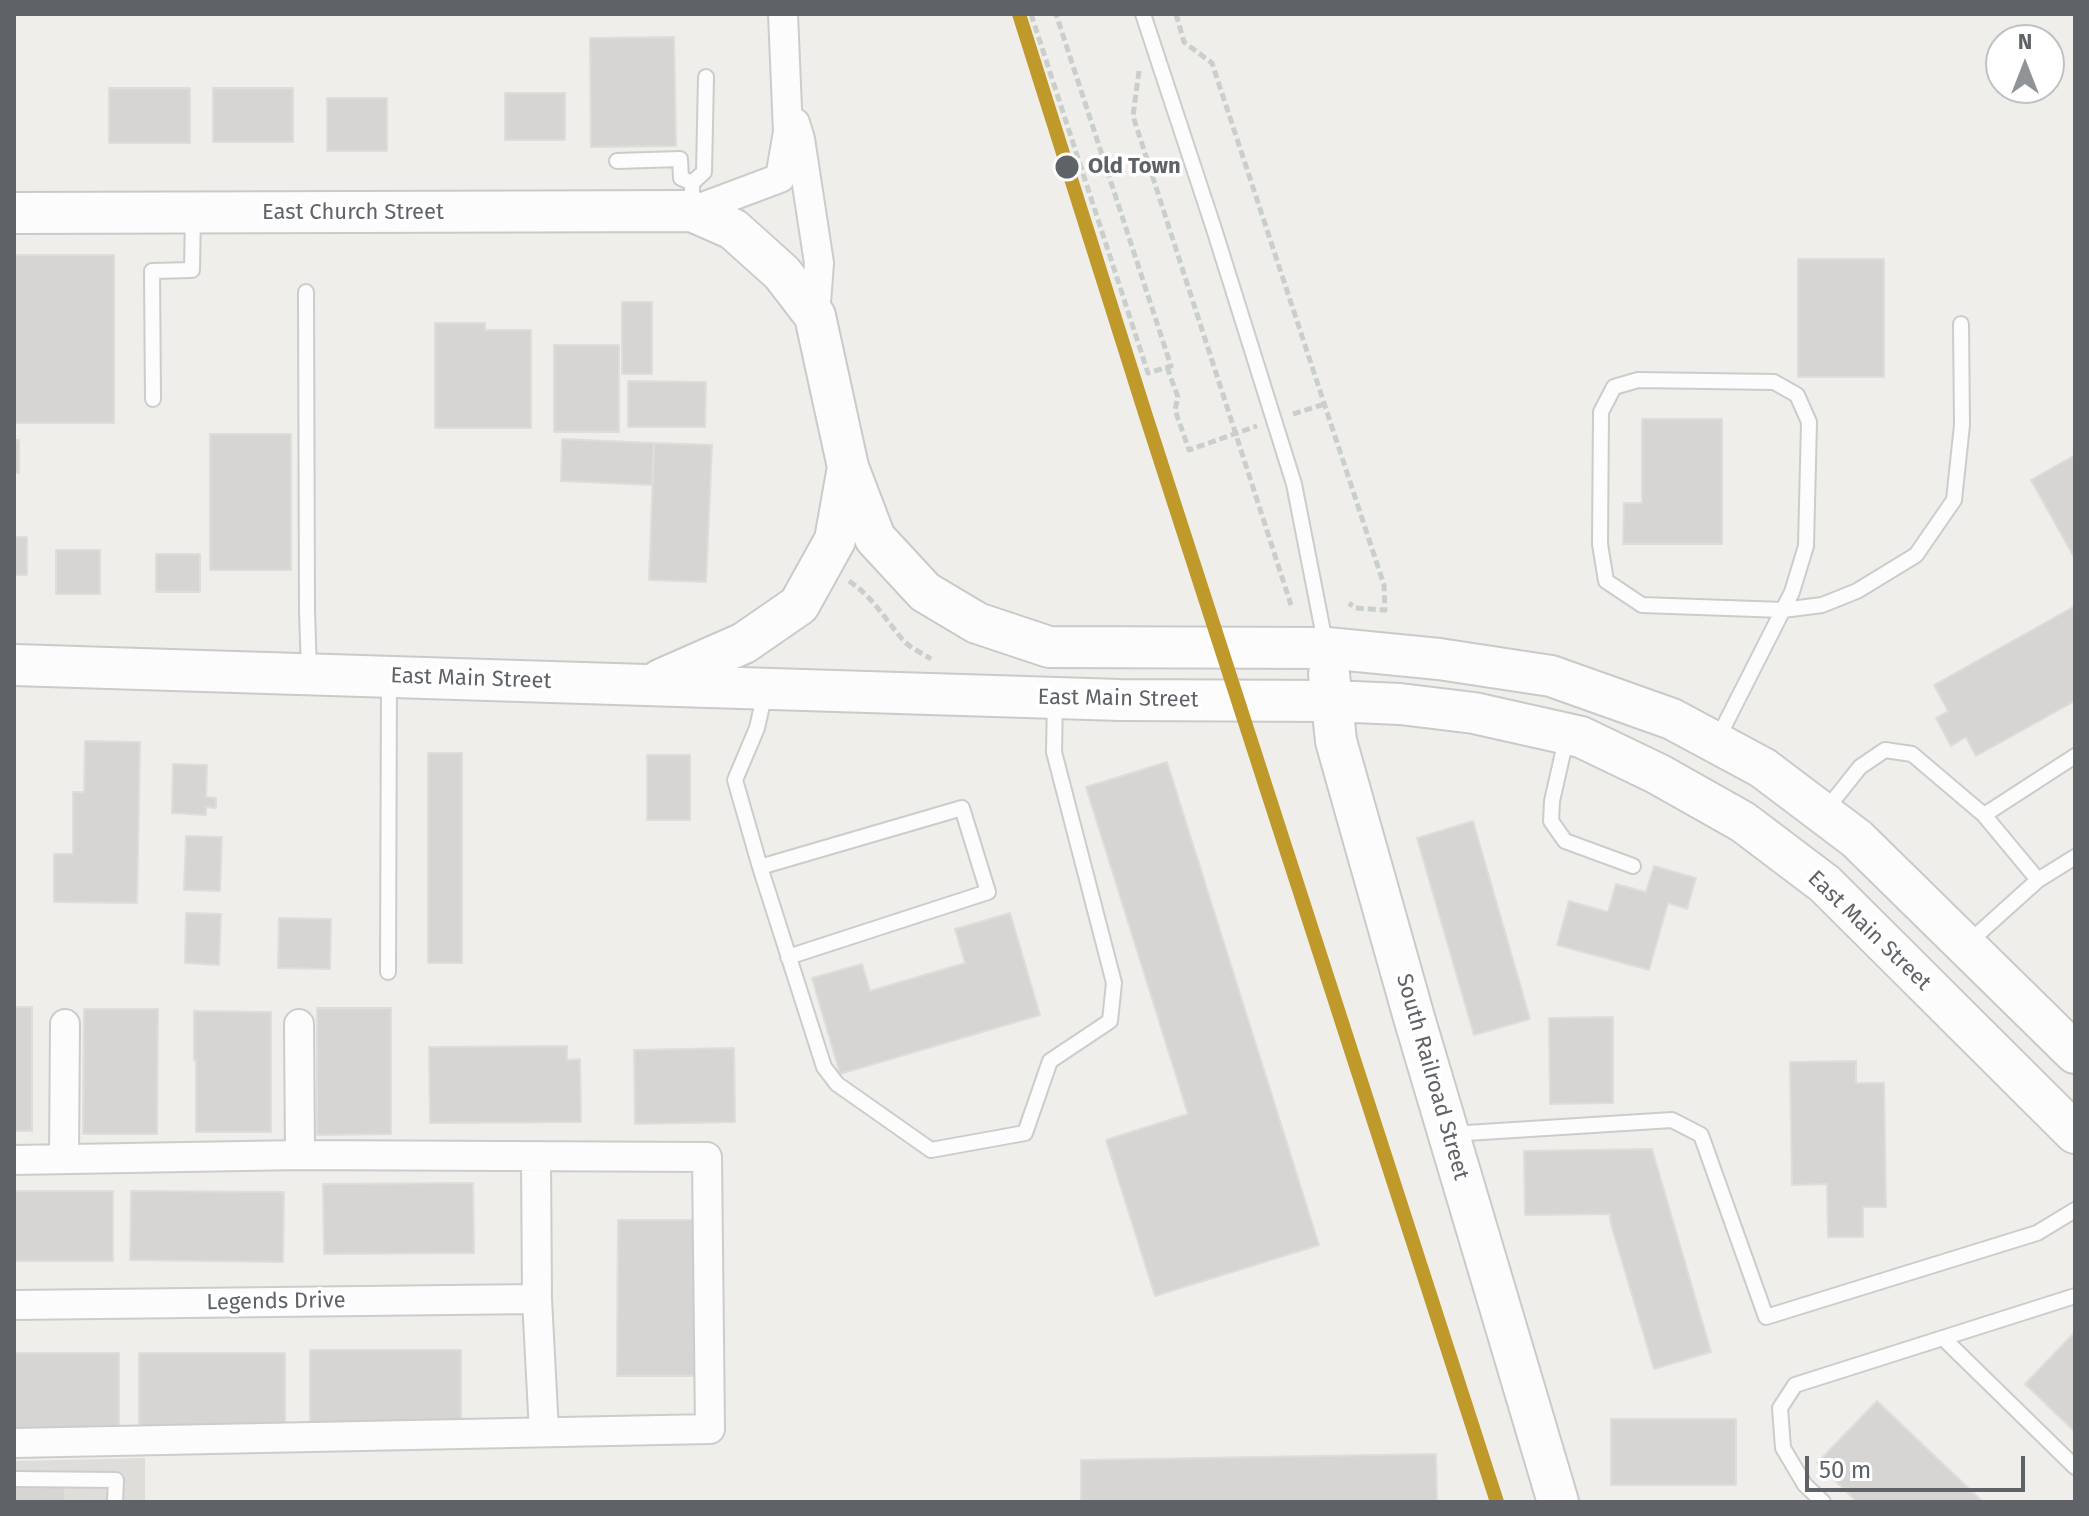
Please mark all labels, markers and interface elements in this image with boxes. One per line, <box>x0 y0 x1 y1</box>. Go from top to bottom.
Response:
north arrow <box>1985 24 2065 104</box>
text: N <box>2018 28 2032 55</box>
marker: Old Town <box>1053 153 1081 181</box>
place label: Old Town <box>1088 154 1181 180</box>
street label: East Church Street <box>262 200 444 226</box>
street label: East Main Street <box>390 663 552 695</box>
street label: East Main Street <box>1037 684 1199 714</box>
street label: East Main Street <box>1802 866 1936 996</box>
street label: South Railroad Street <box>1390 971 1474 1183</box>
street label: Legends Drive <box>206 1288 346 1316</box>
scale bar <box>1809 1440 2029 1490</box>
text: 50 m <box>1819 1456 1871 1484</box>

